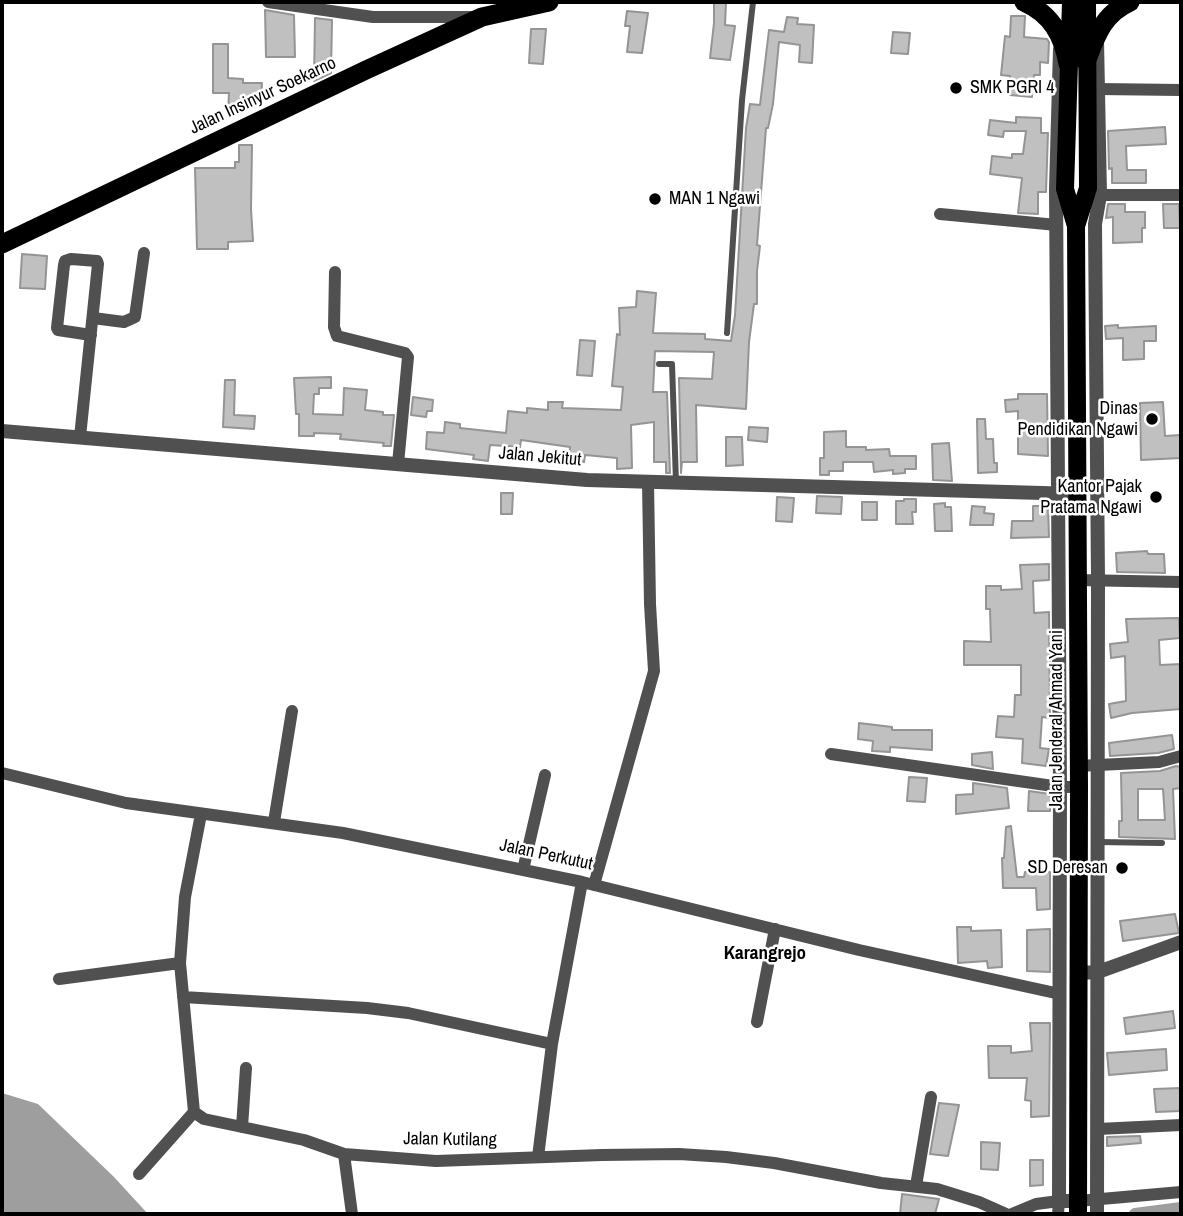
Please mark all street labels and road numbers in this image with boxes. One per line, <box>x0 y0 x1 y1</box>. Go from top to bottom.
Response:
street label: Jalan Insinyur Soekarno <box>186 53 340 139</box>
street label: Jalan Jekitut <box>498 443 582 471</box>
street label: Jalan Jenderal Ahmad Yani <box>1046 630 1068 810</box>
street label: Jalan Perkutut <box>498 835 594 875</box>
street label: Jalan Kutilang <box>403 1128 497 1152</box>

